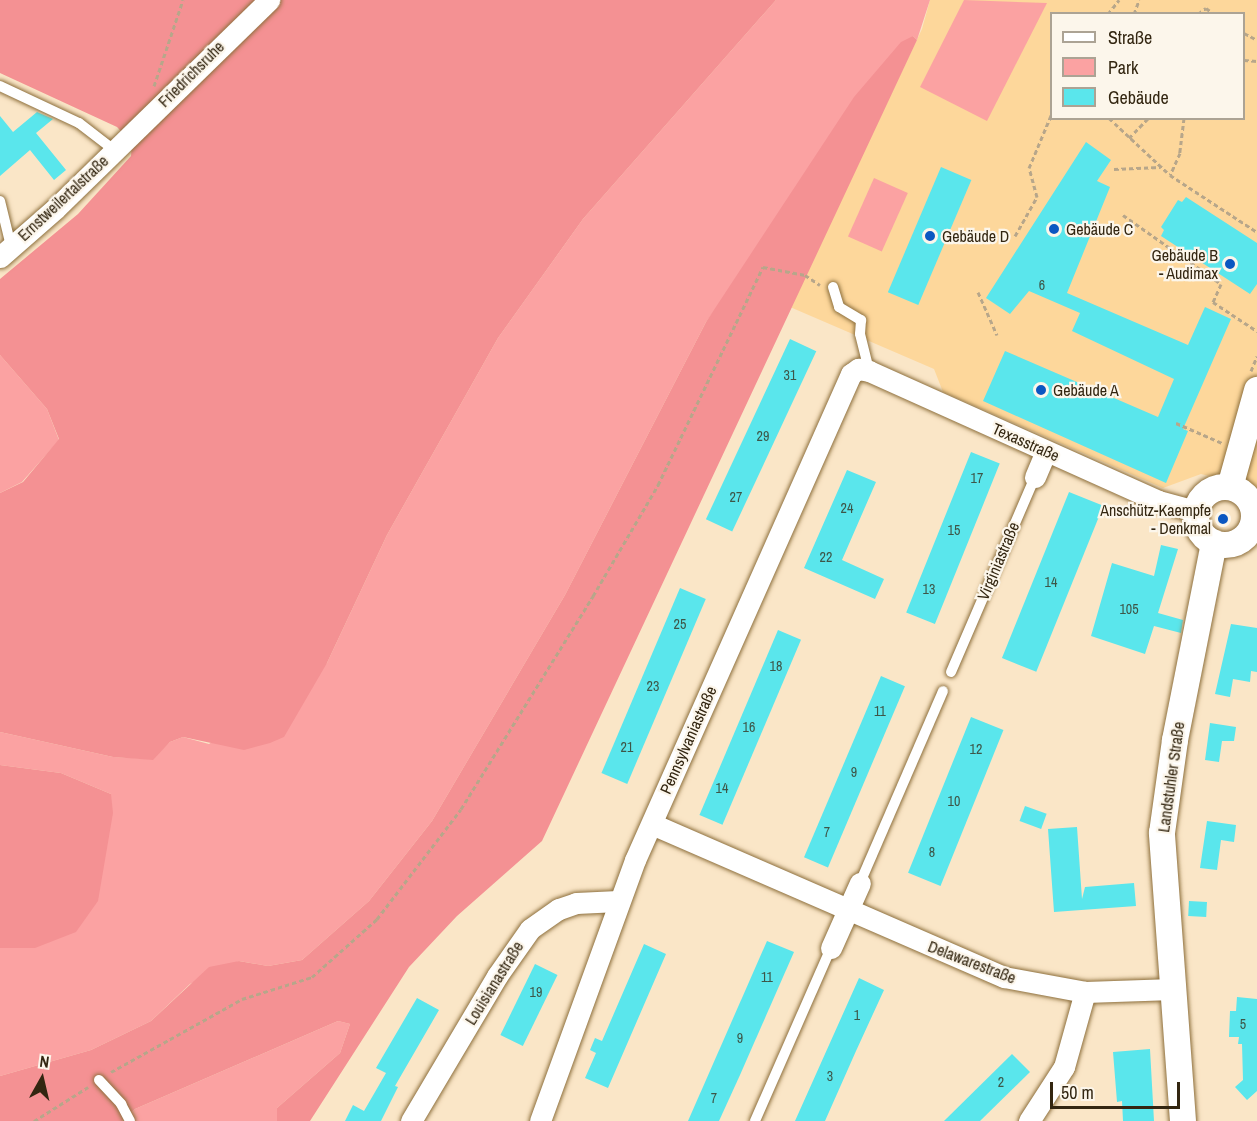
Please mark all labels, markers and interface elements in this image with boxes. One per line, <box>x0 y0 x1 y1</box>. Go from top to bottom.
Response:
legend <box>1050 12 1245 120</box>
text: Straße <box>1108 25 1152 50</box>
street label: Friedrichsruhe <box>154 37 228 111</box>
text: Park <box>1108 55 1138 80</box>
text: Gebäude <box>1108 85 1169 110</box>
street label: Ernstweilertalstraße <box>14 151 112 245</box>
place label: Gebäude C <box>1066 219 1133 239</box>
marker: Gebäude C <box>1047 222 1061 236</box>
place label: Gebäude D <box>942 226 1009 246</box>
marker: Gebäude D <box>923 229 937 243</box>
place label: Gebäude B - Audimax <box>1152 245 1218 283</box>
marker: Gebäude B - Audimax <box>1223 257 1237 271</box>
house number: 6 <box>1039 277 1045 293</box>
house number: 31 <box>784 367 796 383</box>
place label: Gebäude A <box>1053 380 1119 400</box>
marker: Gebäude A <box>1034 383 1048 397</box>
street label: Texasstraße <box>989 419 1063 465</box>
house number: 29 <box>757 428 769 444</box>
house number: 17 <box>971 470 983 486</box>
house number: 27 <box>730 489 742 505</box>
house number: 24 <box>841 500 853 516</box>
place label: Anschütz-Kaempfe - Denkmal <box>1100 500 1211 538</box>
marker: Anschütz-Kaempfe - Denkmal <box>1216 512 1230 526</box>
street label: Virginiastraße <box>973 519 1023 603</box>
house number: 15 <box>948 522 960 538</box>
house number: 22 <box>820 549 832 565</box>
house number: 14 <box>1045 574 1057 590</box>
house number: 13 <box>923 581 935 597</box>
house number: 105 <box>1119 601 1139 617</box>
house number: 25 <box>674 616 686 632</box>
house number: 18 <box>770 658 782 674</box>
house number: 23 <box>647 678 659 694</box>
street label: Pennsylvaniastraße <box>656 683 720 797</box>
house number: 11 <box>874 703 886 719</box>
house number: 16 <box>743 719 755 735</box>
street label: Landstuhler Straße <box>1154 720 1188 834</box>
house number: 21 <box>621 739 633 755</box>
house number: 12 <box>970 741 982 757</box>
house number: 9 <box>851 764 857 780</box>
house number: 14 <box>716 780 728 796</box>
house number: 10 <box>948 793 960 809</box>
house number: 7 <box>824 824 830 840</box>
house number: 8 <box>929 844 935 860</box>
street label: Delawarestraße <box>925 936 1019 988</box>
street label: Louisianastraße <box>461 938 527 1028</box>
house number: 11 <box>761 969 773 985</box>
house number: 19 <box>530 984 542 1000</box>
house number: 1 <box>854 1007 860 1023</box>
house number: 5 <box>1240 1016 1246 1032</box>
house number: 9 <box>737 1030 743 1046</box>
north arrow <box>12 1049 72 1109</box>
text: N <box>38 1050 51 1073</box>
house number: 3 <box>827 1068 833 1084</box>
scale bar <box>1053 1070 1184 1108</box>
house number: 2 <box>998 1074 1004 1090</box>
text: 50 m <box>1061 1080 1094 1105</box>
house number: 7 <box>711 1090 717 1106</box>

